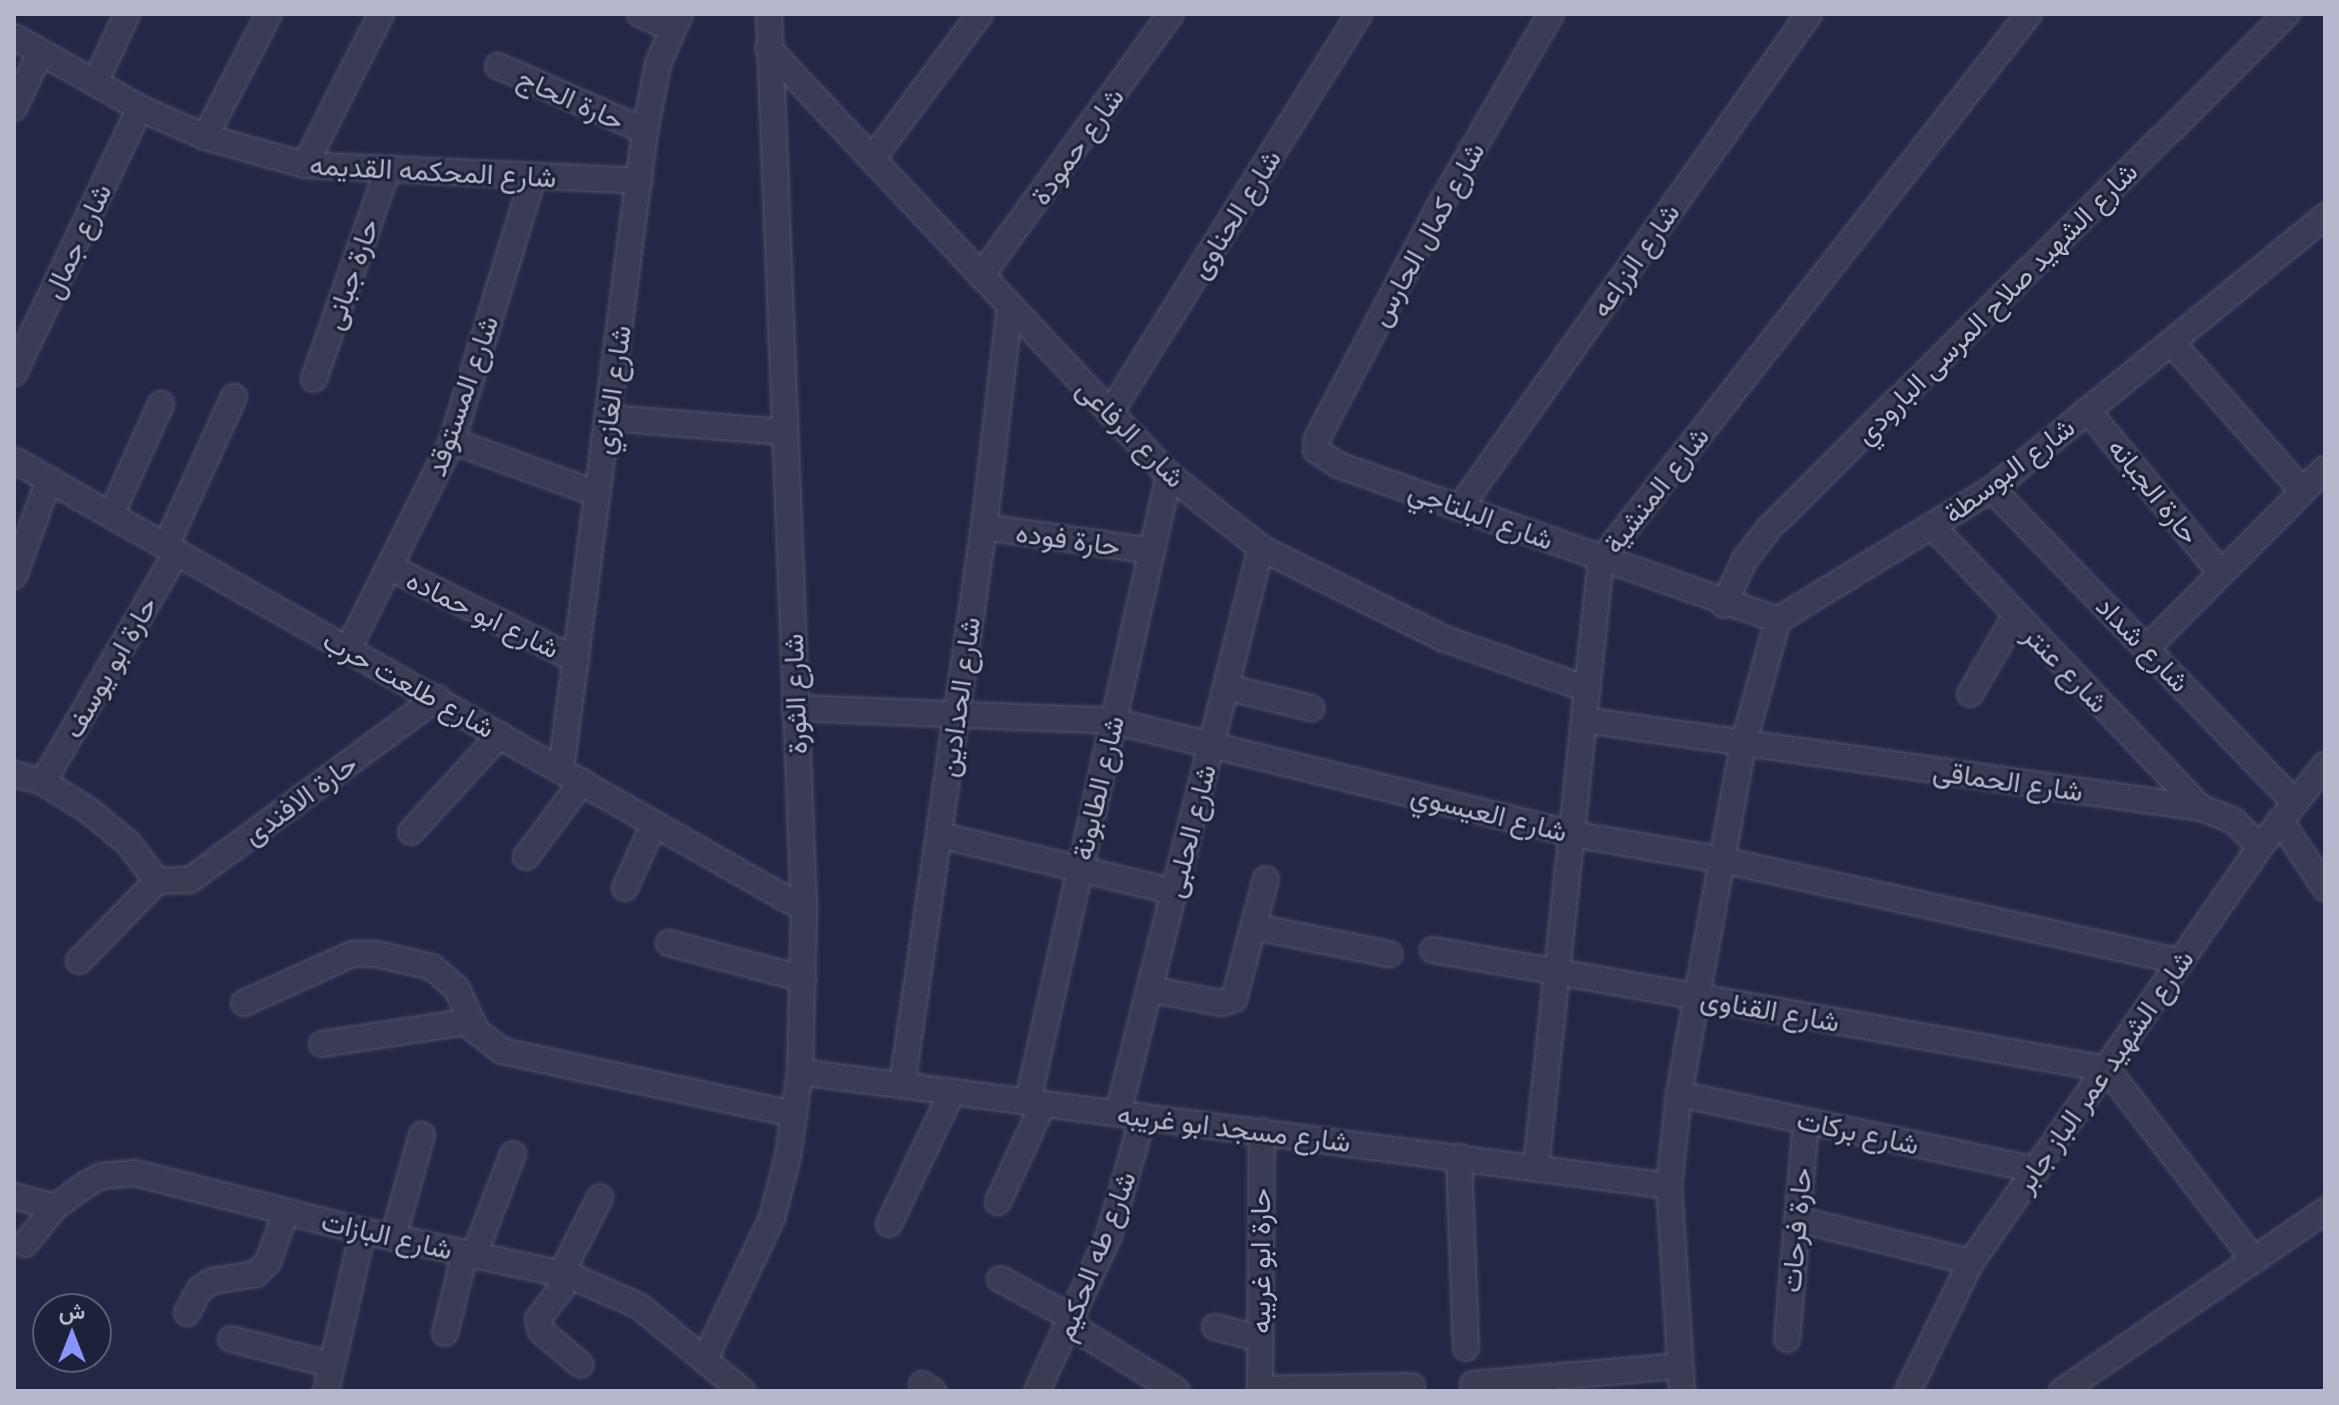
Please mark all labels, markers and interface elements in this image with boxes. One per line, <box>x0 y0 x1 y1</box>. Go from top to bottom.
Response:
street label: حارة الحاج <box>513 61 629 137</box>
street label: شارع حمودة <box>1023 81 1131 211</box>
street label: شارع كمال الحارس <box>1363 136 1491 332</box>
street label: شارع الحناوى <box>1182 143 1288 285</box>
street label: شارع المحكمه القديمه <box>309 148 557 194</box>
street label: شارع الشهيد صلاح المرسى البارودي <box>1848 155 2144 451</box>
street label: شارع جمال <box>36 178 118 304</box>
street label: شارع الزراعه <box>1584 197 1686 323</box>
street label: حارة جبانى <box>316 214 386 334</box>
street label: شارع المستوقد <box>419 311 505 481</box>
street label: شارع الغازي <box>586 323 638 457</box>
street label: شارع الرفاعى <box>1070 372 1192 494</box>
street label: شارع البوسطة <box>1937 410 2081 530</box>
street label: شارع المنشية <box>1596 420 1716 560</box>
street label: حارة الجبانه <box>2101 431 2207 551</box>
street label: شارع البلتاجي <box>1404 473 1558 557</box>
street label: حارة فوده <box>1014 515 1122 563</box>
street label: شارع ابو حماده <box>401 563 565 665</box>
street label: شارع شداد <box>2089 589 2197 699</box>
street label: حارة ابو يوسف <box>56 590 164 744</box>
street label: شارع الحدادين <box>931 615 987 779</box>
street label: شارع عنتر <box>2016 618 2116 720</box>
street label: شارع طلعت حرب <box>317 623 501 745</box>
street label: شارع الثورة <box>776 633 814 755</box>
street label: شارع الطابونة <box>1065 713 1131 863</box>
street label: حارة الافندى <box>236 746 364 852</box>
street label: شارع الحماقى <box>1931 754 2085 808</box>
street label: شارع الحلبى <box>1157 761 1223 901</box>
street label: شارع العيسوي <box>1407 777 1571 849</box>
street label: شارع الشهيد عمر الباز جابر <box>2007 943 2201 1199</box>
street label: شارع القناوى <box>1698 981 1842 1039</box>
street label: شارع مسجد ابو غريبه <box>1115 1097 1353 1159</box>
street label: شارع بركات <box>1794 1103 1922 1161</box>
street label: حارة فرحات <box>1774 1166 1818 1294</box>
street label: شارع طه الحكيم <box>1047 1167 1143 1345</box>
street label: حارة ابو غريبه <box>1243 1188 1277 1334</box>
street label: شارع البازات <box>318 1204 456 1266</box>
north arrow <box>32 1293 112 1373</box>
text: ش <box>59 1298 85 1324</box>

